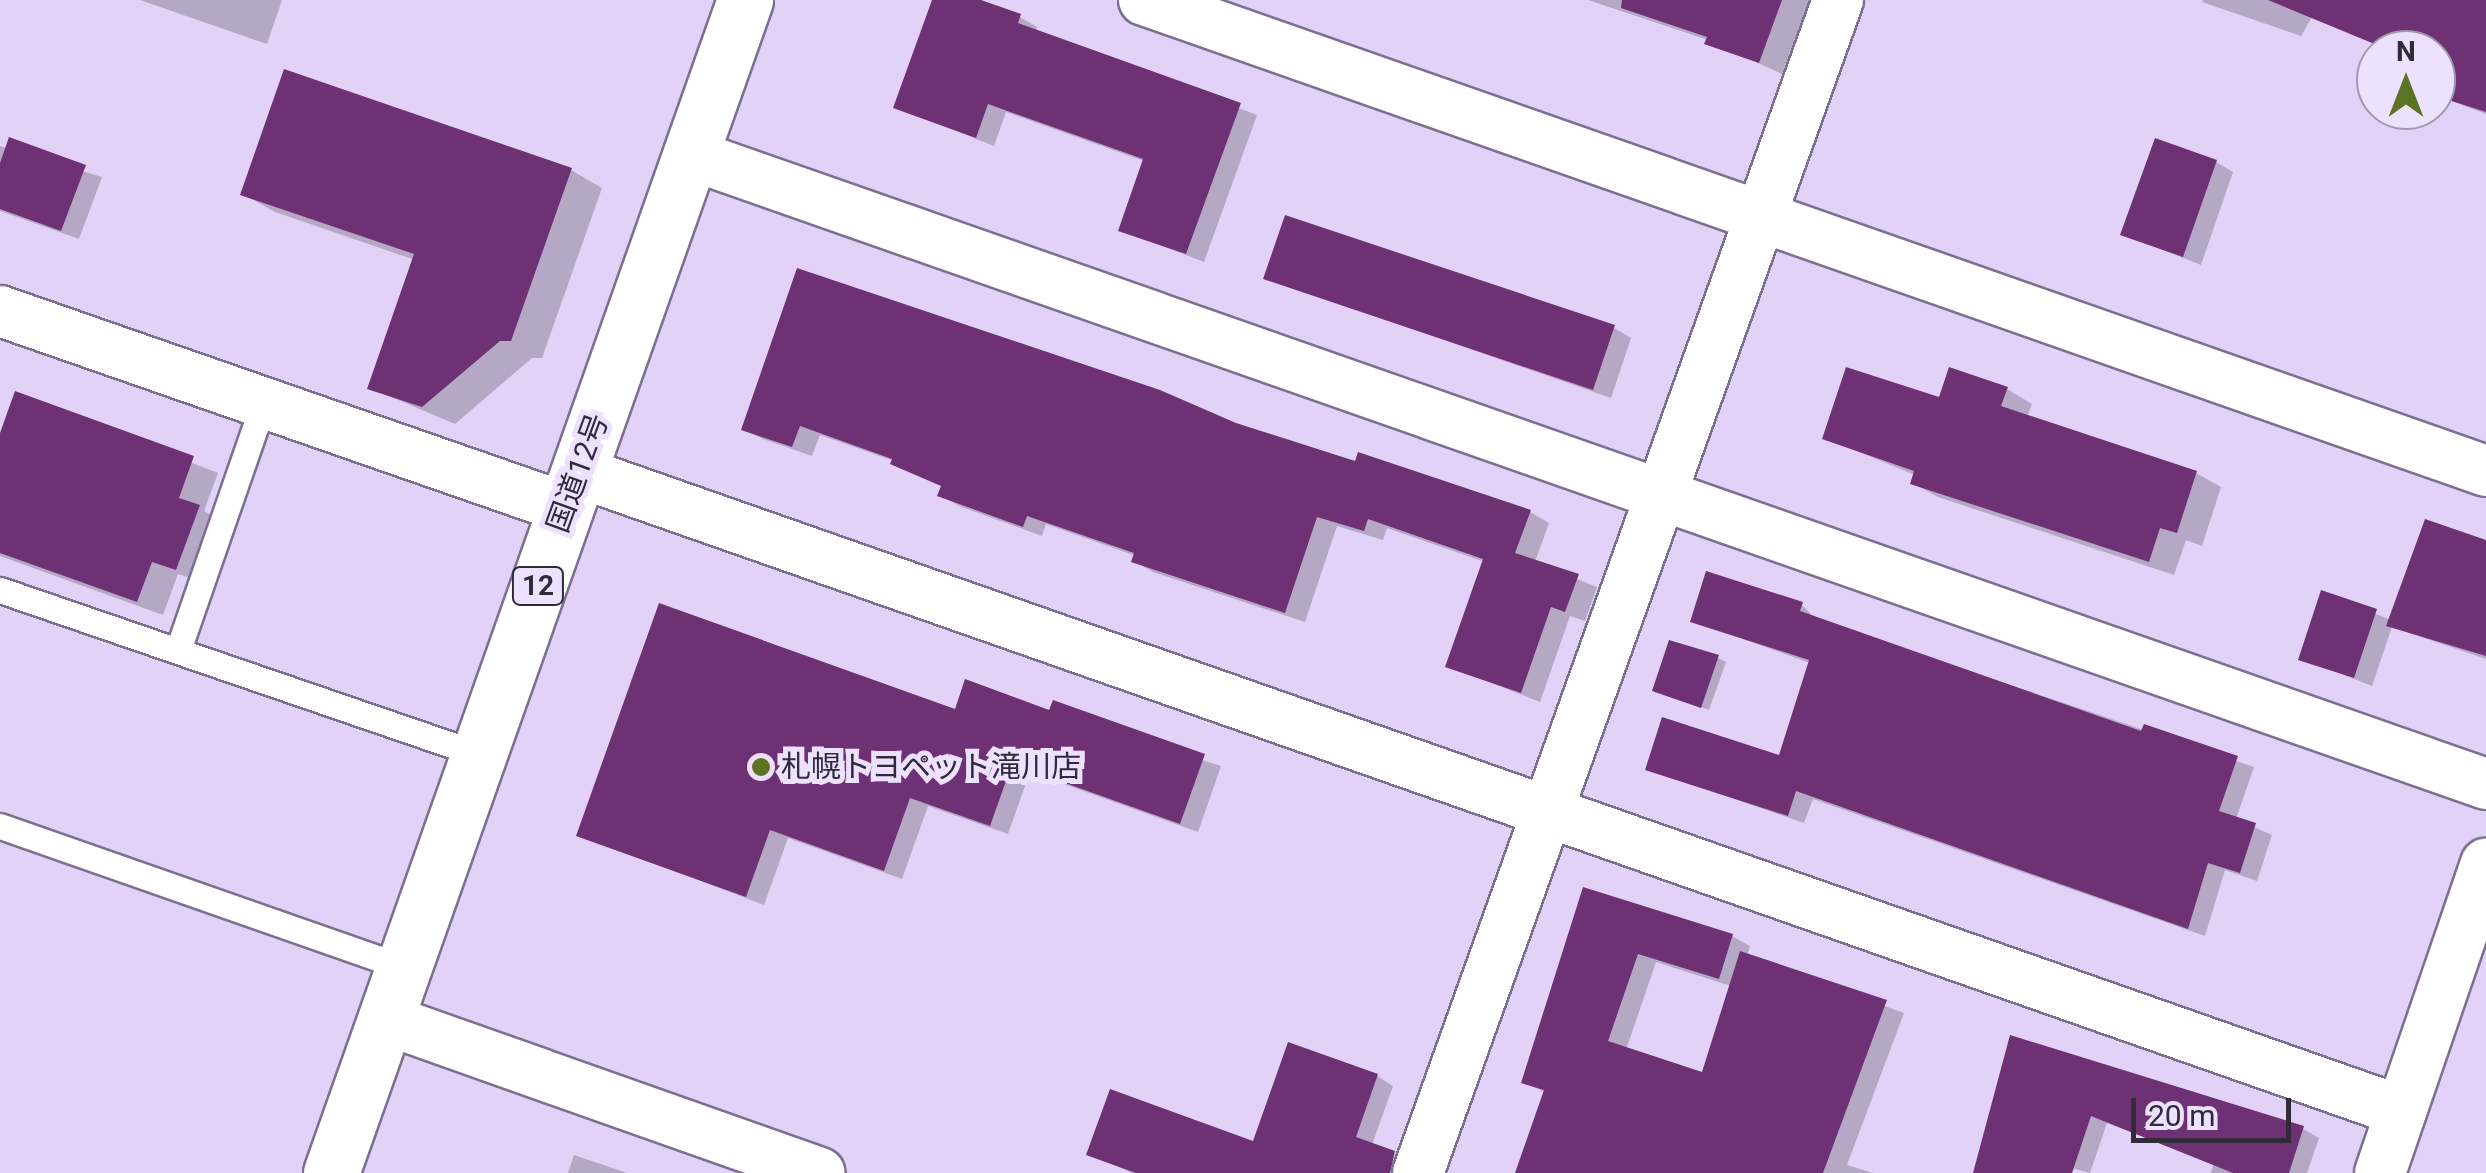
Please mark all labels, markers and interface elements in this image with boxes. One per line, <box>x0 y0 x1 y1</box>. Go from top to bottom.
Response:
north arrow <box>2356 30 2456 130</box>
text: N <box>2396 35 2416 68</box>
street label: 国道12号 <box>540 409 616 537</box>
road number: 12 <box>510 563 566 609</box>
place label: 札幌トヨペット滝川店 <box>781 749 1081 785</box>
marker: 札幌トヨペット滝川店 <box>750 756 772 778</box>
scale bar <box>2136 1078 2296 1140</box>
text: 20 m <box>2148 1098 2215 1133</box>

